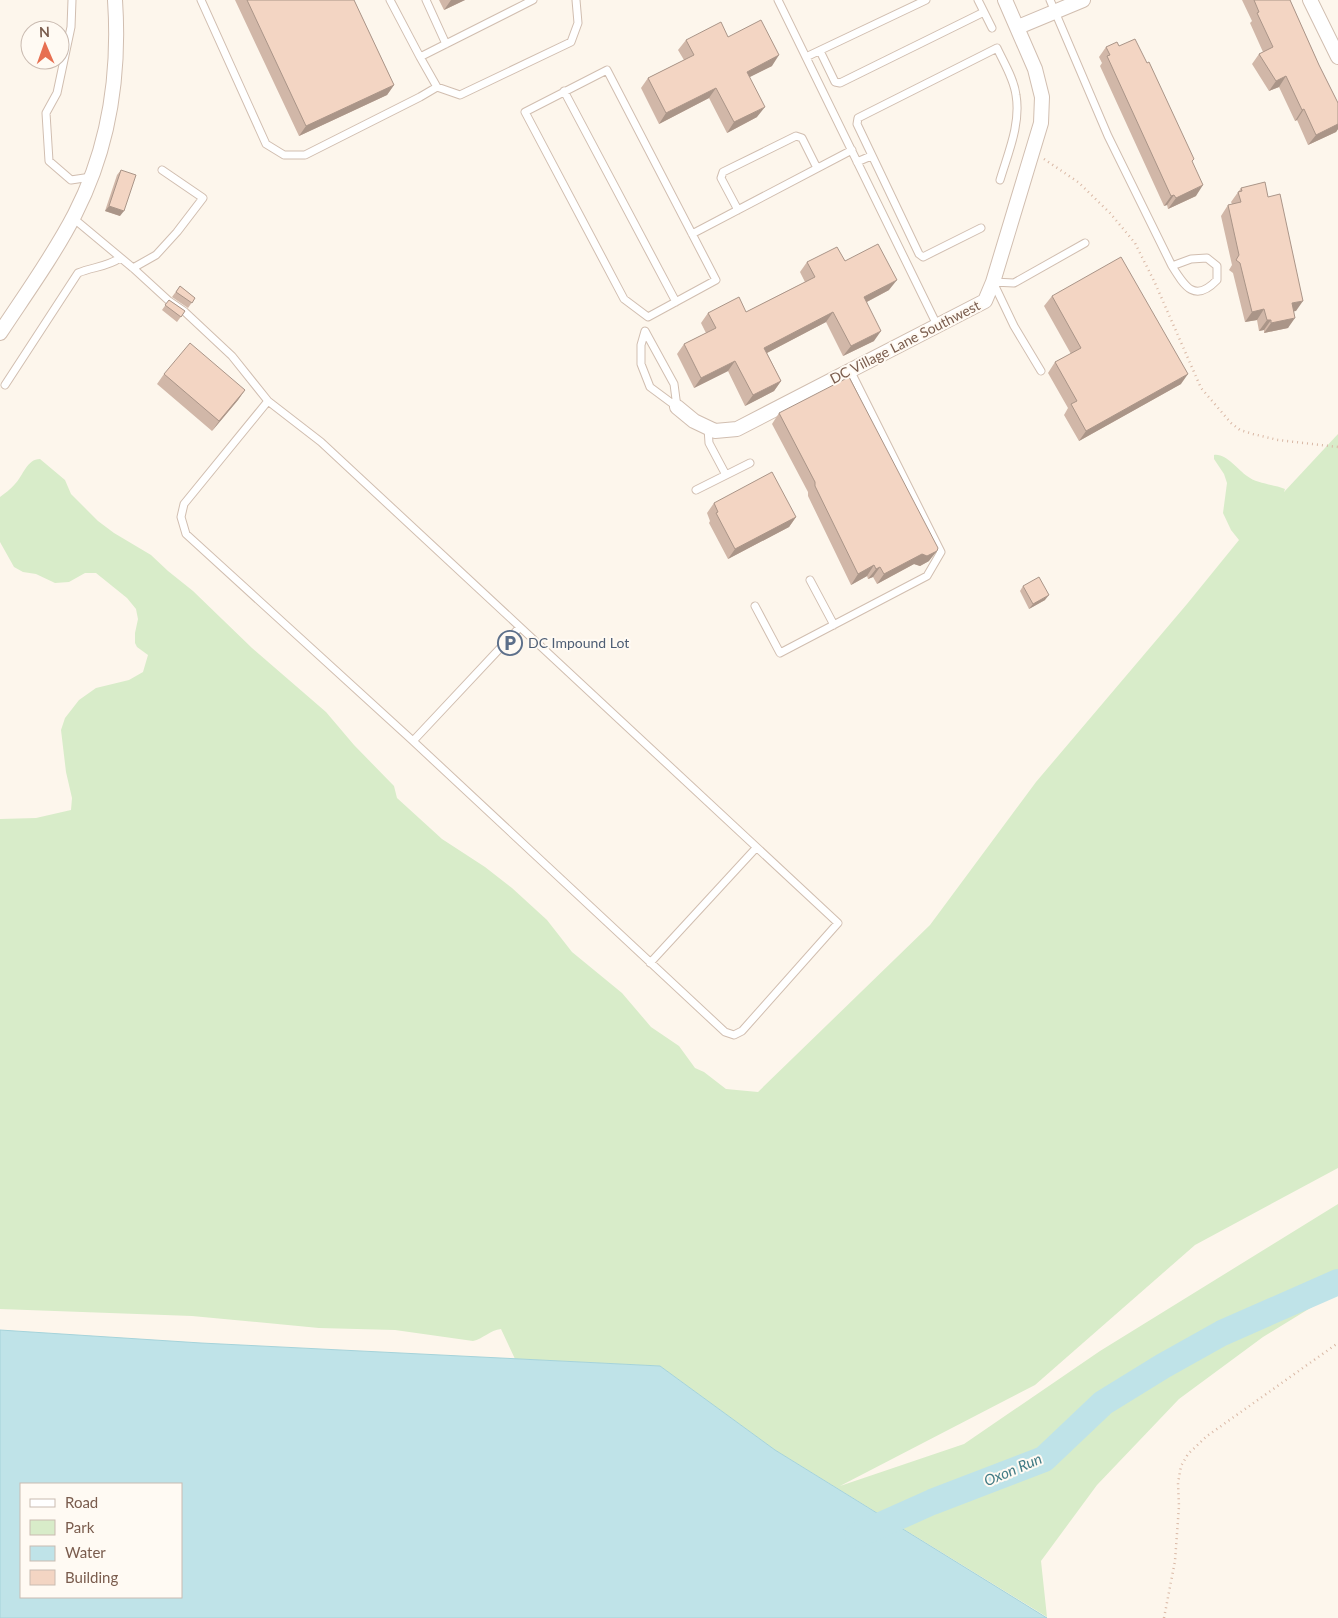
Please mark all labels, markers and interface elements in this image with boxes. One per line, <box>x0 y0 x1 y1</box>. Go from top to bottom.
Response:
north arrow <box>20 20 70 70</box>
text: N <box>39 23 50 40</box>
street label: DC Village Lane Southwest <box>827 296 983 387</box>
parking icon: DC Impound Lot <box>497 630 523 656</box>
place label: DC Impound Lot <box>528 634 629 651</box>
water label: Oxon Run <box>981 1449 1044 1489</box>
legend <box>20 1483 182 1598</box>
text: Road <box>65 1493 98 1511</box>
text: Park <box>65 1518 95 1536</box>
text: Water <box>65 1543 106 1561</box>
text: Building <box>65 1568 118 1586</box>

